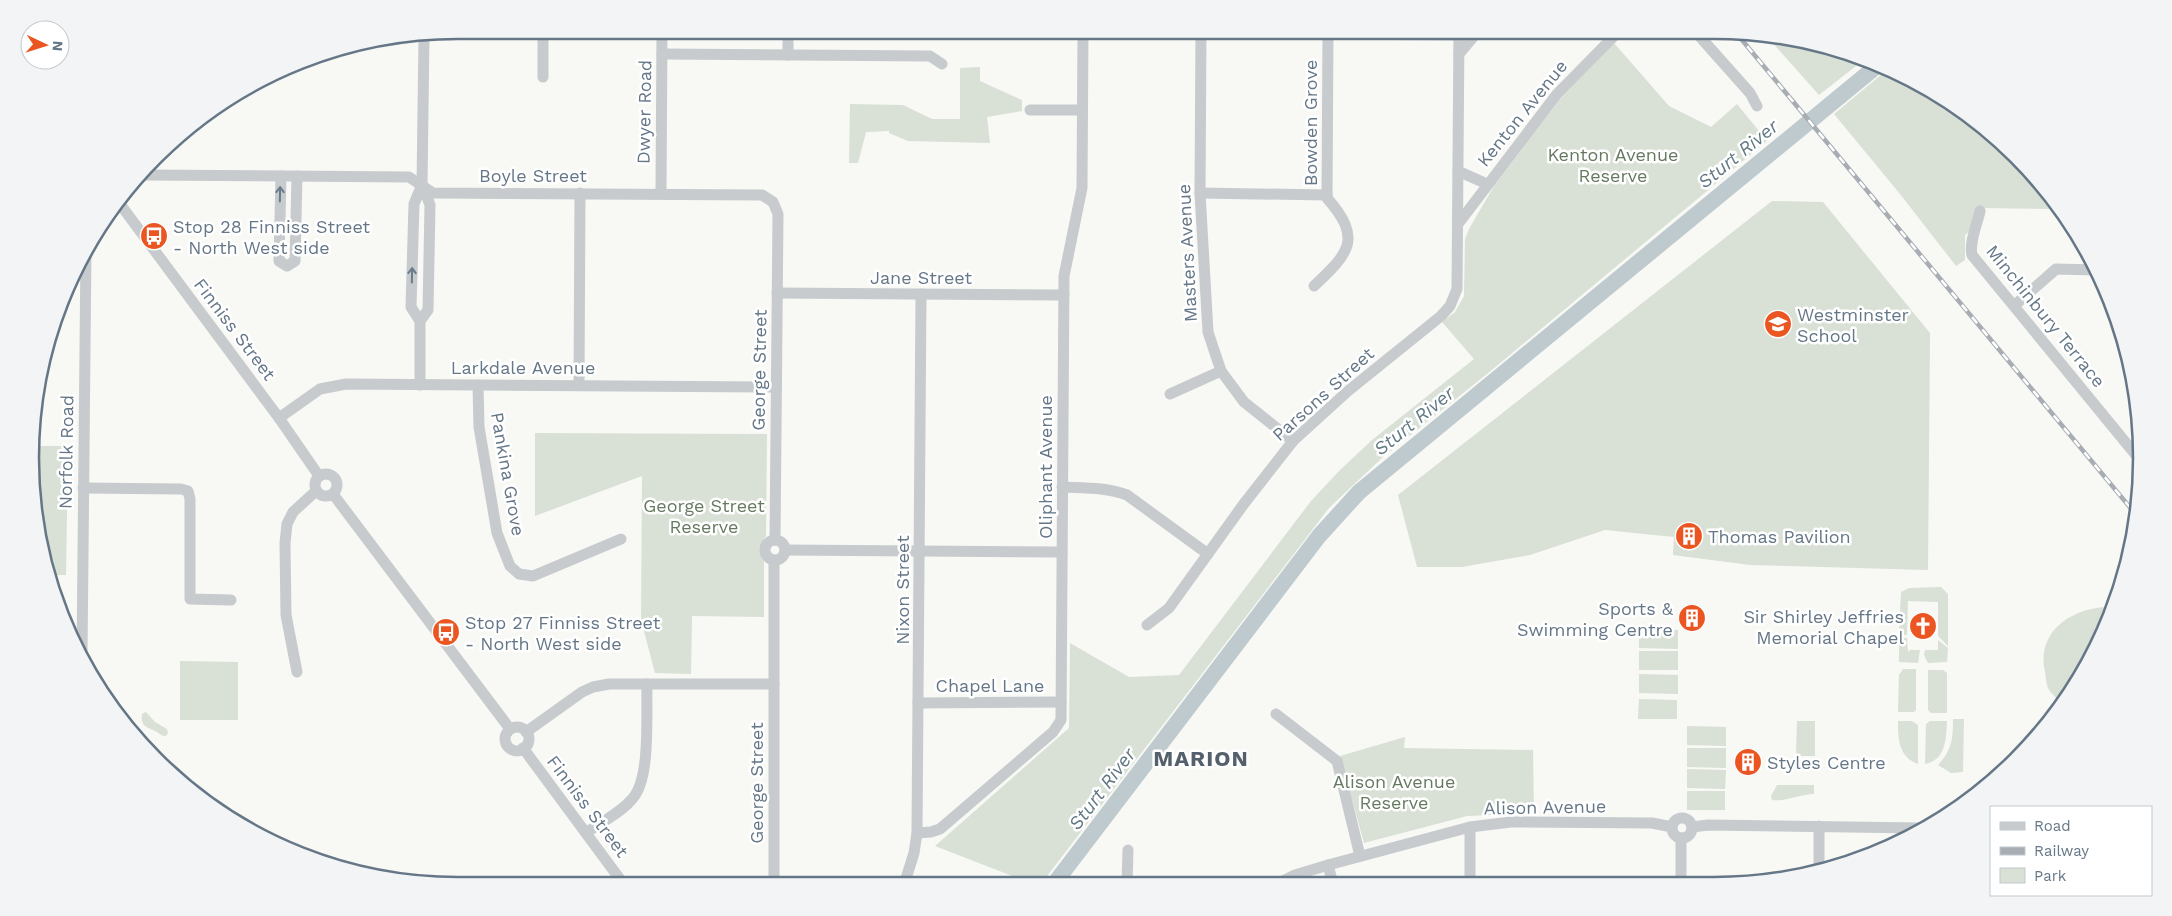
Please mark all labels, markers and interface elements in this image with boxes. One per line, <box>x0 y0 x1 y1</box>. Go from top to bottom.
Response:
north arrow <box>20 20 70 70</box>
text: N <box>50 40 66 52</box>
street label: Kenton Avenue <box>1473 55 1571 171</box>
street label: Dwyer Road <box>633 60 655 164</box>
street label: Bowden Grove <box>1300 60 1321 186</box>
water label: Sturt River <box>1693 114 1783 193</box>
park label: Kenton Avenue Reserve <box>1547 144 1679 186</box>
street label: Boyle Street <box>479 165 587 186</box>
street label: Masters Avenue <box>1173 183 1201 323</box>
one-way arrow <box>275 187 285 203</box>
place label: Stop 28 Finniss Street - North West side <box>173 216 371 258</box>
bus stop icon: Stop 28 Finniss Street - North West side <box>139 221 169 251</box>
street label: Minchinbury Terrace <box>1982 241 2110 391</box>
street label: Jane Street <box>870 267 972 288</box>
one-way arrow <box>407 268 417 284</box>
street label: Finniss Street <box>190 274 280 384</box>
place label: Westminster School <box>1797 304 1909 346</box>
street label: George Street <box>747 309 771 431</box>
school or university icon: Westminster School <box>1763 309 1793 339</box>
street label: Parsons Street <box>1268 343 1378 445</box>
street label: Larkdale Avenue <box>451 357 595 378</box>
water label: Sturt River <box>1369 381 1459 460</box>
street label: Norfolk Road <box>55 395 77 509</box>
street label: Oliphant Avenue <box>1035 395 1056 539</box>
street label: Pankina Grove <box>487 411 529 537</box>
park label: George Street Reserve <box>643 495 765 537</box>
building icon: Thomas Pavilion <box>1674 521 1704 551</box>
place label: Thomas Pavilion <box>1708 526 1851 547</box>
street label: Nixon Street <box>892 535 913 645</box>
place label: Sports & Swimming Centre <box>1517 598 1674 640</box>
building icon: Sports & Swimming Centre <box>1677 603 1707 633</box>
place label: Sir Shirley Jeffries Memorial Chapel <box>1743 606 1904 648</box>
church icon: Sir Shirley Jeffries Memorial Chapel <box>1908 611 1938 641</box>
place label: Stop 27 Finniss Street - North West side <box>465 612 661 654</box>
bus stop icon: Stop 27 Finniss Street - North West side <box>431 617 461 647</box>
street label: Chapel Lane <box>936 675 1044 696</box>
street label: George Street <box>746 722 767 844</box>
water label: Sturt River <box>1064 743 1141 835</box>
district label: MARION <box>1153 746 1249 771</box>
building icon: Styles Centre <box>1733 747 1763 777</box>
street label: Finniss Street <box>543 751 633 861</box>
place label: Styles Centre <box>1767 752 1886 773</box>
park label: Alison Avenue Reserve <box>1333 771 1455 813</box>
street label: Alison Avenue <box>1483 795 1607 819</box>
legend <box>1990 806 2152 896</box>
text: Road <box>2034 817 2071 835</box>
text: Railway <box>2034 842 2089 860</box>
text: Park <box>2034 867 2067 885</box>

